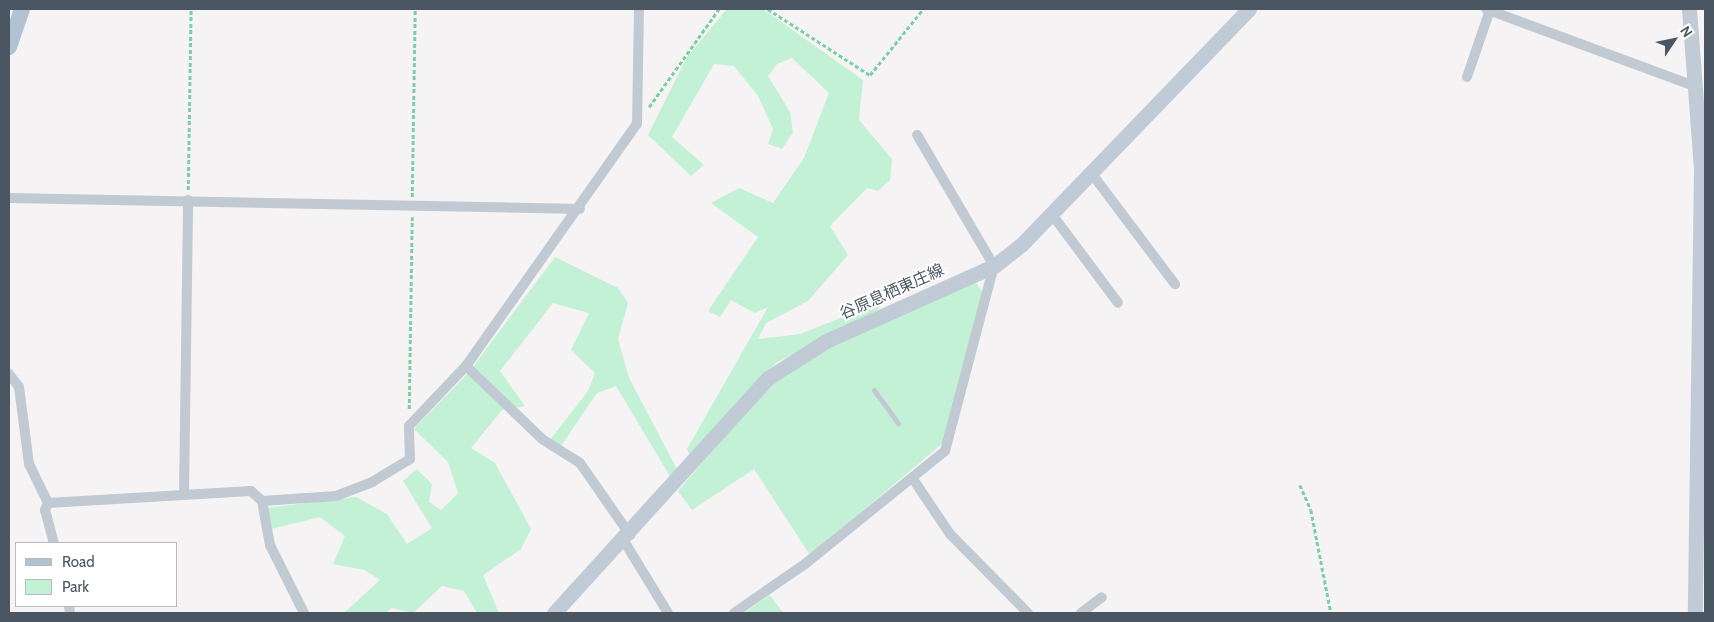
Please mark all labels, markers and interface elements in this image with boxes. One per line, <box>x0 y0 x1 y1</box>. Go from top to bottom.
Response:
north arrow <box>1649 15 1699 65</box>
text: N <box>1676 22 1697 41</box>
street label: 谷原息栖東庄線 <box>837 260 947 324</box>
legend <box>15 542 178 607</box>
text: Road <box>62 553 95 571</box>
text: Park <box>62 578 89 596</box>

